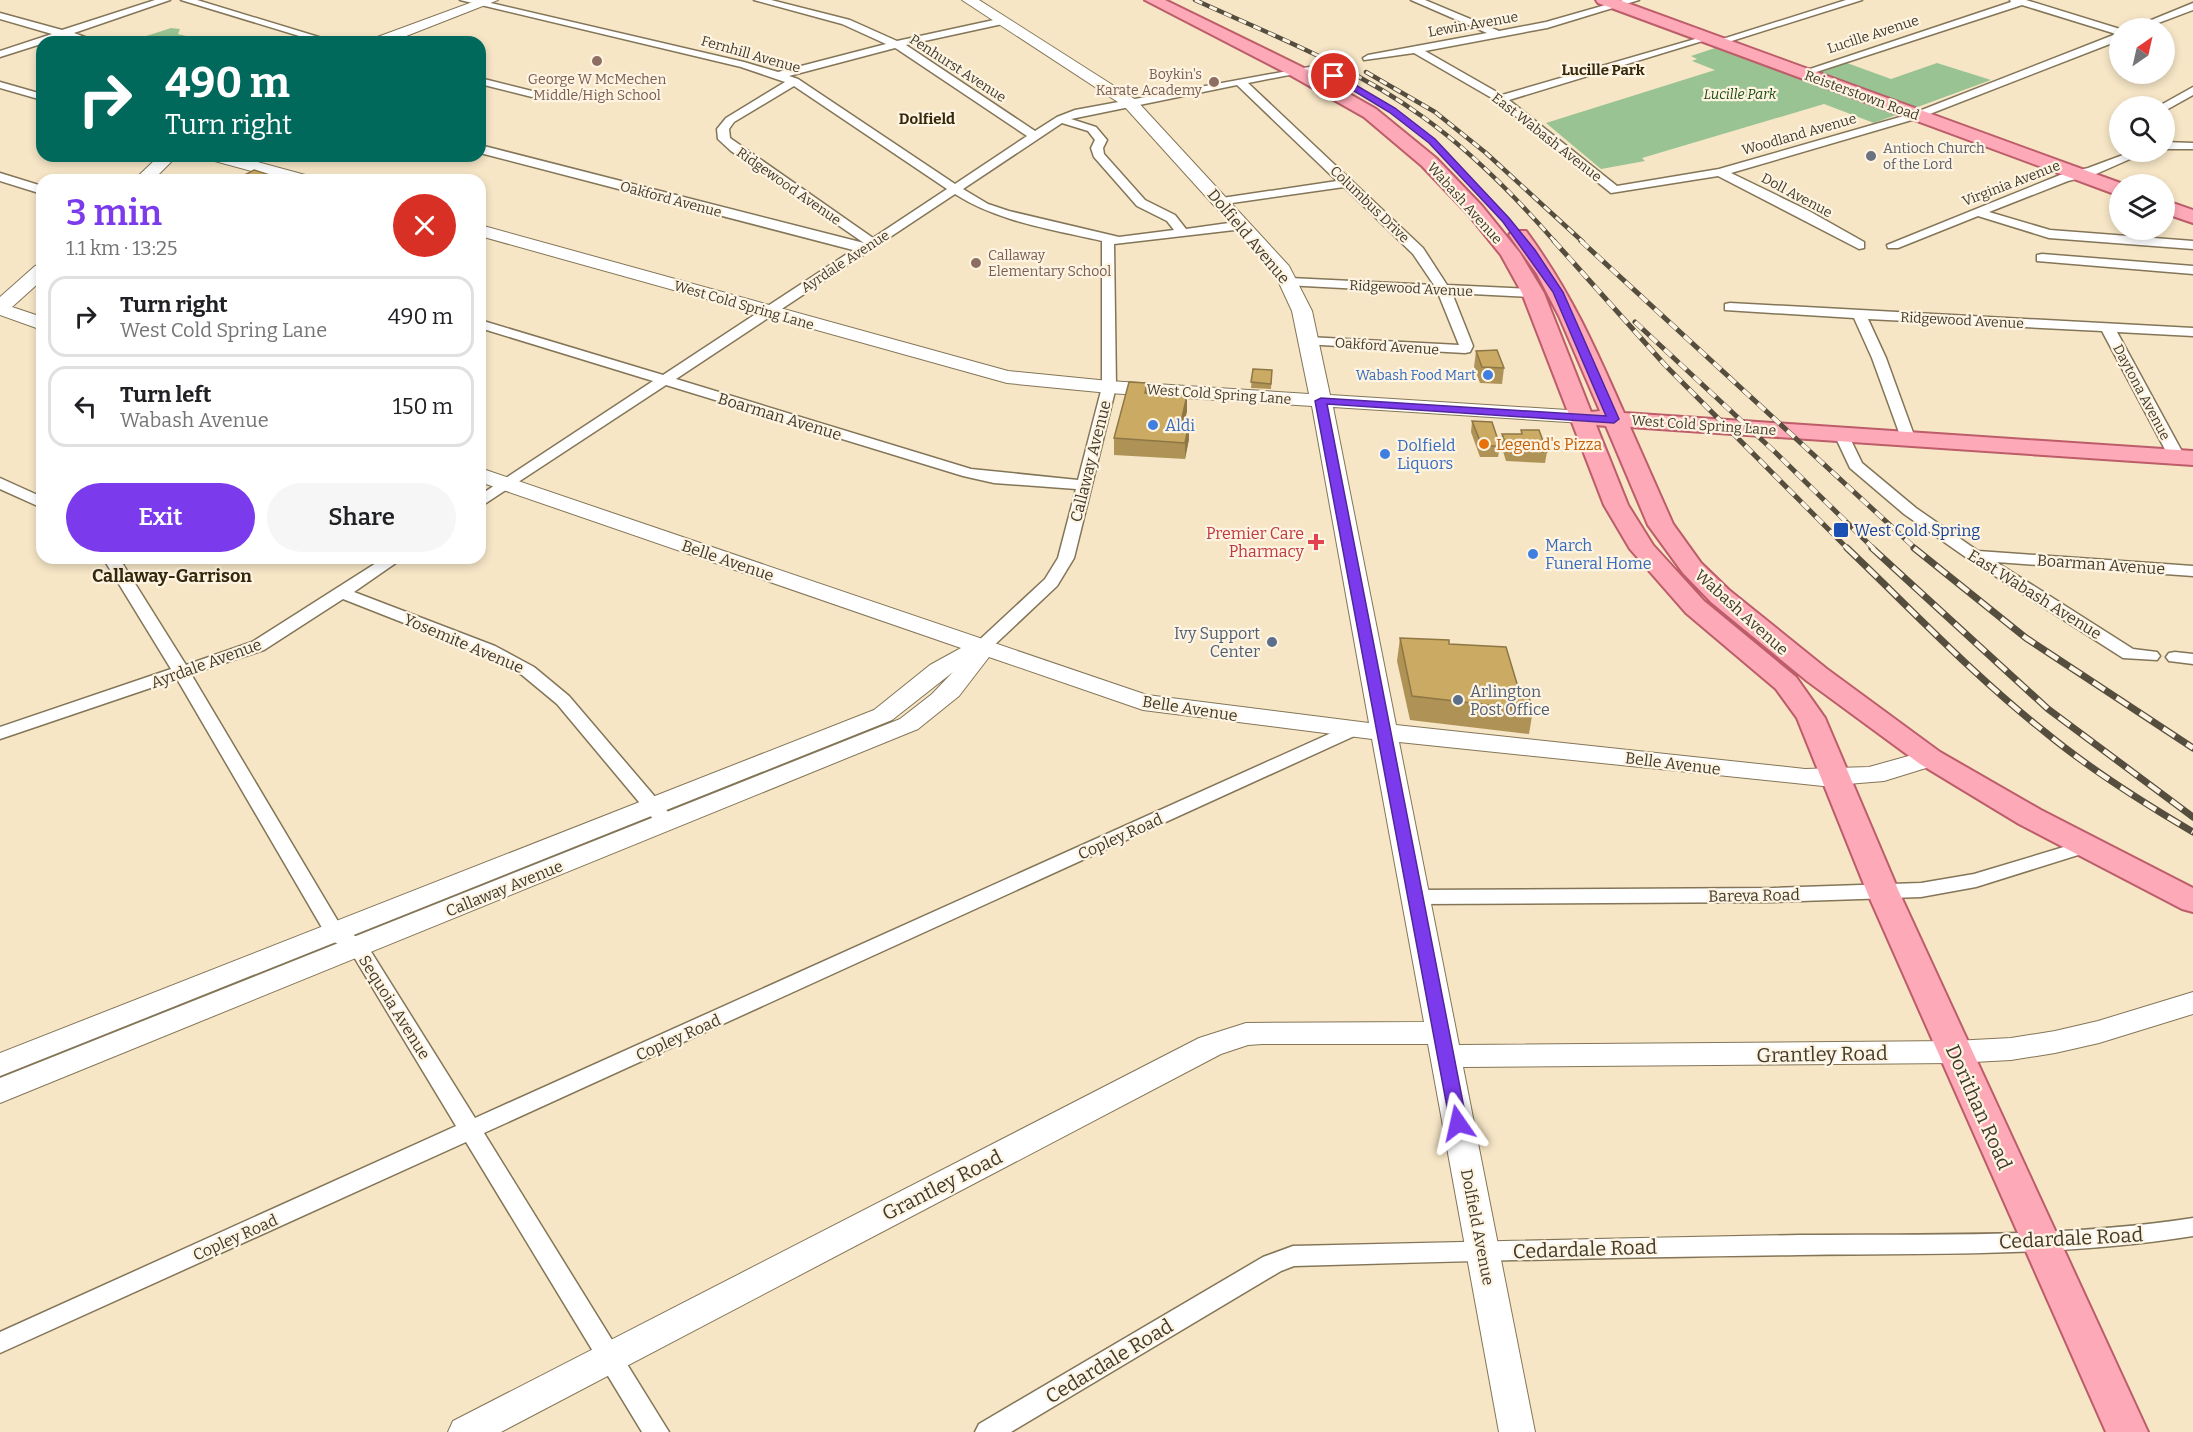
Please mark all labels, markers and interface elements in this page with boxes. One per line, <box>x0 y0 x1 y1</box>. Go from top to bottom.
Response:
street label: Lewin Avenue <box>1427 8 1519 41</box>
street label: Lucille Avenue <box>1825 12 1921 57</box>
north arrow <box>2109 18 2175 84</box>
map controls <box>2109 18 2175 240</box>
street label: Penhurst Avenue <box>906 31 1009 106</box>
street label: Fernhill Avenue <box>699 32 803 77</box>
pin <box>1308 50 1359 101</box>
marker: George W McMechen Middle/High School <box>590 54 604 68</box>
text: 490 m <box>165 58 290 108</box>
icon: arrive <box>1317 59 1350 92</box>
icon: right <box>66 60 144 138</box>
district label: Lucille Park <box>1561 61 1645 79</box>
place label: Boykin's Karate Academy <box>1096 66 1203 99</box>
street label: Reisterstown Road <box>1802 67 1922 124</box>
place label: George W McMechen Middle/High School <box>528 71 666 104</box>
marker: Boykin's Karate Academy <box>1207 75 1221 89</box>
park label: Lucille Park <box>1704 86 1777 103</box>
street label: East Wabash Avenue <box>1488 89 1605 186</box>
button: search <box>2109 96 2175 162</box>
text: Turn right <box>165 109 292 141</box>
district label: Dolfield <box>899 110 955 128</box>
street label: Woodland Avenue <box>1740 110 1858 159</box>
place label: Antioch Church of the Lord <box>1883 140 1985 173</box>
street label: Ridgewood Avenue <box>733 144 844 229</box>
marker: Antioch Church of the Lord <box>1864 149 1878 163</box>
street label: Virginia Avenue <box>1960 157 2063 210</box>
street label: Wabash Avenue <box>1424 159 1506 248</box>
street label: Columbus Drive <box>1326 162 1413 246</box>
street label: Doll Avenue <box>1758 170 1835 221</box>
button: layers <box>2109 174 2175 240</box>
street label: Oakford Avenue <box>618 178 724 221</box>
street label: Dolfield Avenue <box>1203 185 1294 288</box>
text: 3 min <box>66 191 162 235</box>
button: close <box>393 194 456 257</box>
street label: Ayrdale Avenue <box>798 227 893 296</box>
text: 1.1 km · 13:25 <box>66 236 178 260</box>
place label: Callaway Elementary School <box>988 247 1111 280</box>
marker: Callaway Elementary School <box>969 256 983 270</box>
street label: West Cold Spring Lane <box>672 277 816 334</box>
street label: Ridgewood Avenue <box>1349 277 1473 300</box>
text: Turn right <box>120 291 228 318</box>
icon: right <box>69 300 102 333</box>
text: 490 m <box>388 303 453 330</box>
street label: Ridgewood Avenue <box>1900 309 2024 332</box>
text: West Cold Spring Lane <box>120 318 327 342</box>
street label: Oakford Avenue <box>1334 334 1440 359</box>
street label: Daytona Avenue <box>2109 341 2174 443</box>
place label: Wabash Food Mart <box>1356 367 1476 384</box>
marker: Wabash Food Mart <box>1481 368 1495 382</box>
text: Turn left <box>120 381 212 408</box>
street label: West Cold Spring Lane <box>1146 381 1292 408</box>
street label: Boarman Avenue <box>716 389 844 444</box>
icon: left <box>69 390 102 423</box>
text: 150 m <box>393 393 453 420</box>
street label: Callaway Avenue <box>1066 398 1115 524</box>
text: Wabash Avenue <box>120 408 269 432</box>
street label: West Cold Spring Lane <box>1631 412 1777 439</box>
place label: Aldi <box>1165 416 1195 435</box>
marker: Aldi <box>1146 418 1160 432</box>
place label: Legend's Pizza <box>1496 435 1602 454</box>
place label: Dolfield Liquors <box>1397 436 1456 473</box>
marker: Legend's Pizza <box>1477 437 1491 451</box>
marker: Dolfield Liquors <box>1378 447 1392 461</box>
button: Exit <box>66 483 255 552</box>
button: Share <box>267 483 456 552</box>
marker: West Cold Spring <box>1832 521 1850 539</box>
place label: West Cold Spring <box>1854 521 1980 540</box>
place label: Premier Care Pharmacy <box>1206 524 1305 561</box>
marker: Premier Care Pharmacy <box>1309 535 1323 549</box>
street label: Belle Avenue <box>679 536 776 585</box>
place label: March Funeral Home <box>1545 536 1651 573</box>
street label: East Wabash Avenue <box>1964 546 2105 643</box>
marker: March Funeral Home <box>1526 547 1540 561</box>
street label: Boarman Avenue <box>2036 551 2166 578</box>
district label: Callaway-Garrison <box>92 565 252 587</box>
street label: Wabash Avenue <box>1691 566 1792 659</box>
street label: Yosemite Avenue <box>401 610 527 677</box>
place label: Ivy Support Center <box>1174 624 1260 661</box>
street label: Ayrdale Avenue <box>148 635 264 692</box>
marker: Ivy Support Center <box>1265 635 1279 649</box>
place label: Arlington Post Office <box>1470 682 1550 719</box>
street label: Belle Avenue <box>1141 692 1239 725</box>
marker: Arlington Post Office <box>1451 693 1465 707</box>
street label: Belle Avenue <box>1624 748 1722 779</box>
street label: Copley Road <box>1075 809 1166 864</box>
street label: Callaway Avenue <box>443 856 566 921</box>
street label: Bareva Road <box>1708 885 1800 906</box>
street label: Sequoia Avenue <box>355 952 434 1063</box>
street label: Copley Road <box>633 1010 724 1065</box>
street label: Grantley Road <box>1756 1041 1888 1067</box>
street label: Dorithan Road <box>1941 1041 2017 1173</box>
position arrow <box>1426 1091 1490 1155</box>
street label: Grantley Road <box>878 1144 1006 1226</box>
street label: Dolfield Avenue <box>1457 1167 1498 1287</box>
street label: Copley Road <box>190 1210 281 1265</box>
street label: Cedardale Road <box>1998 1222 2144 1254</box>
street label: Cedardale Road <box>1512 1234 1658 1264</box>
street label: Cedardale Road <box>1041 1313 1177 1408</box>

